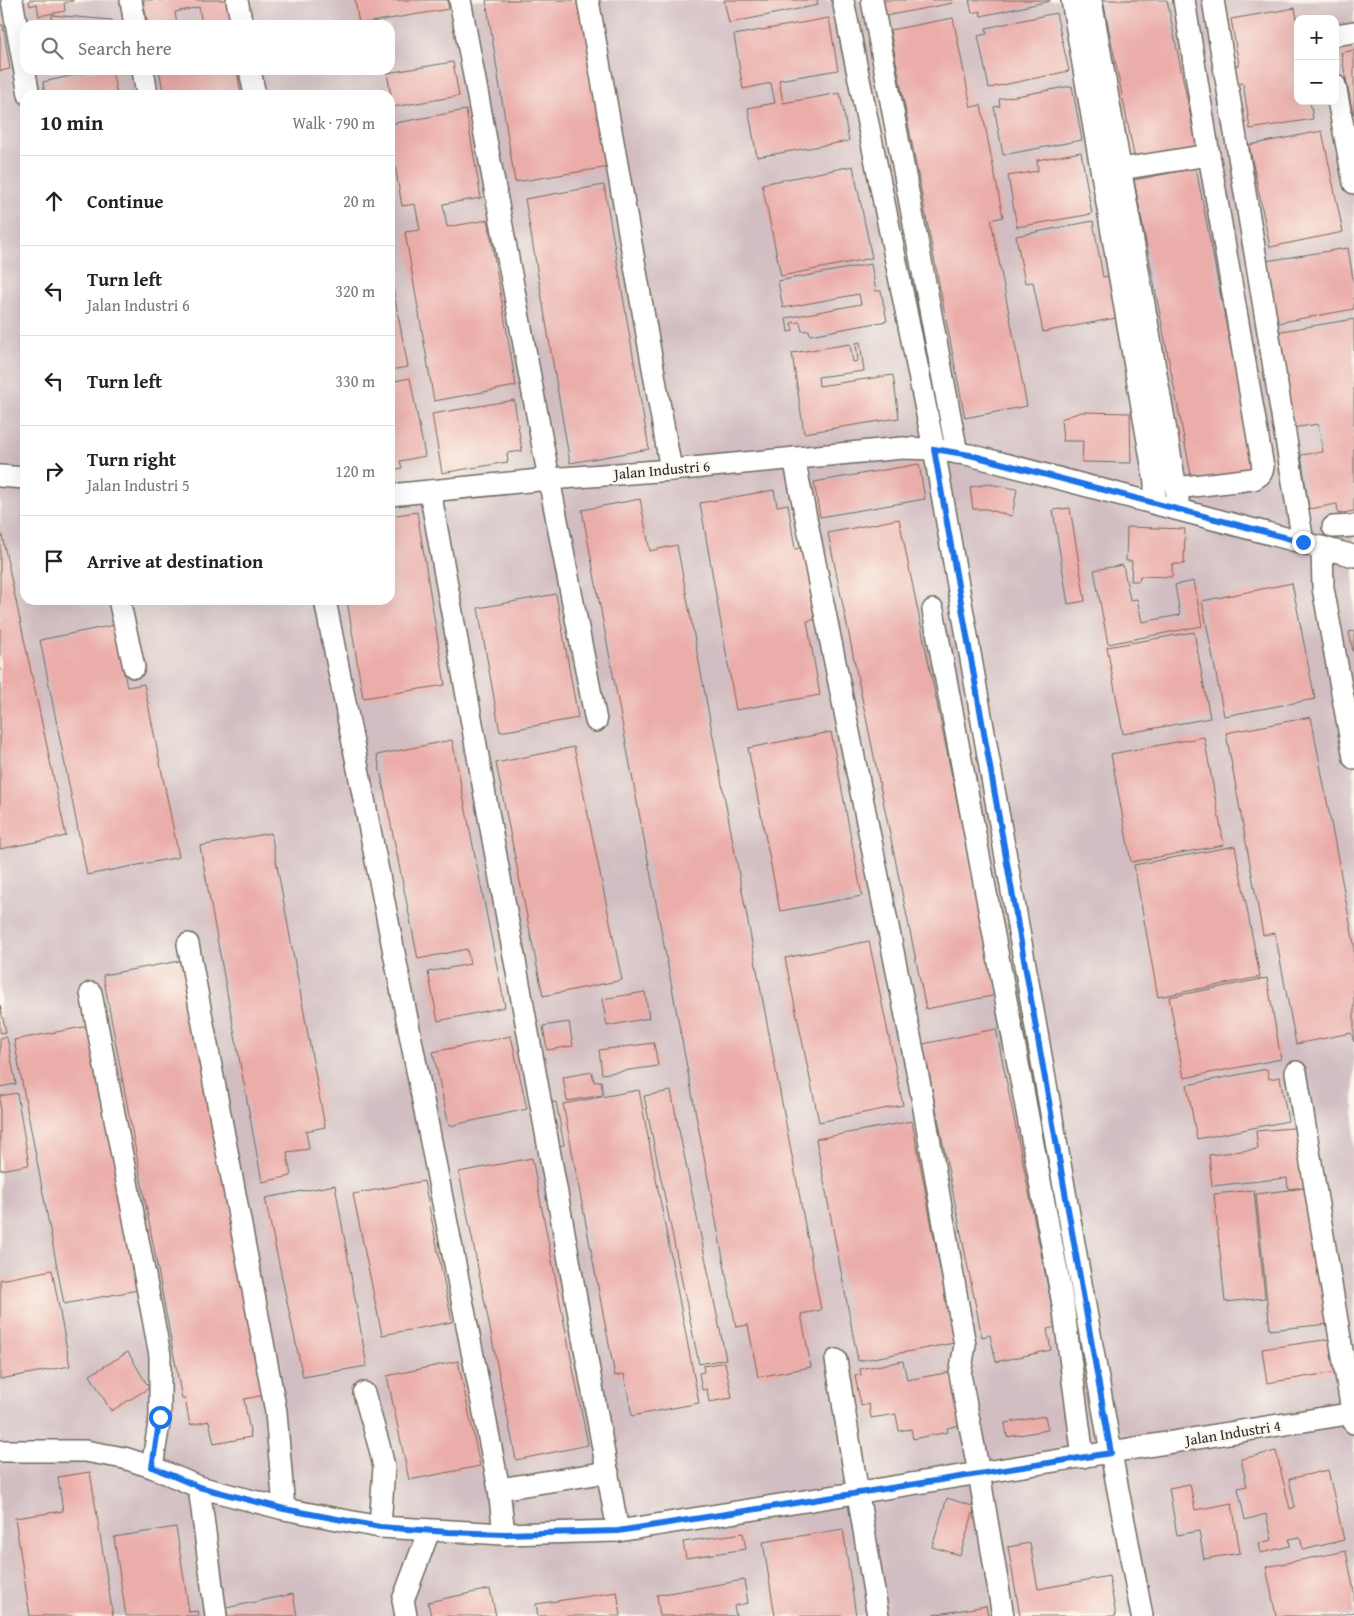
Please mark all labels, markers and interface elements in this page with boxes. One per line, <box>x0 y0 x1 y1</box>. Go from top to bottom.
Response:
map controls <box>1294 15 1339 105</box>
button: + <box>1294 15 1339 60</box>
search box <box>20 20 395 75</box>
icon: search <box>38 34 66 62</box>
text: Search here <box>78 34 172 62</box>
button: − <box>1294 60 1339 105</box>
text: 10 min <box>40 107 103 138</box>
text: Walk · 790 m <box>292 111 375 135</box>
icon: ahead <box>40 187 68 215</box>
text: Continue <box>87 187 164 215</box>
text: 20 m <box>343 189 375 213</box>
text: Turn left <box>87 265 162 293</box>
icon: left <box>40 277 68 305</box>
text: 320 m <box>335 279 375 303</box>
text: Jalan Industri 6 <box>87 293 190 317</box>
icon: left <box>40 367 68 395</box>
text: Turn left <box>87 367 162 395</box>
text: 330 m <box>335 369 375 393</box>
text: Turn right <box>87 445 176 473</box>
street label: Jalan Industri 6 <box>611 455 711 484</box>
icon: right <box>40 457 68 485</box>
text: 120 m <box>335 459 375 483</box>
text: Jalan Industri 5 <box>87 473 190 497</box>
route end <box>1292 531 1315 554</box>
icon: arrive <box>40 547 68 575</box>
text: Arrive at destination <box>87 547 263 575</box>
route start <box>149 1406 172 1429</box>
street label: Jalan Industri 4 <box>1182 1415 1282 1451</box>

